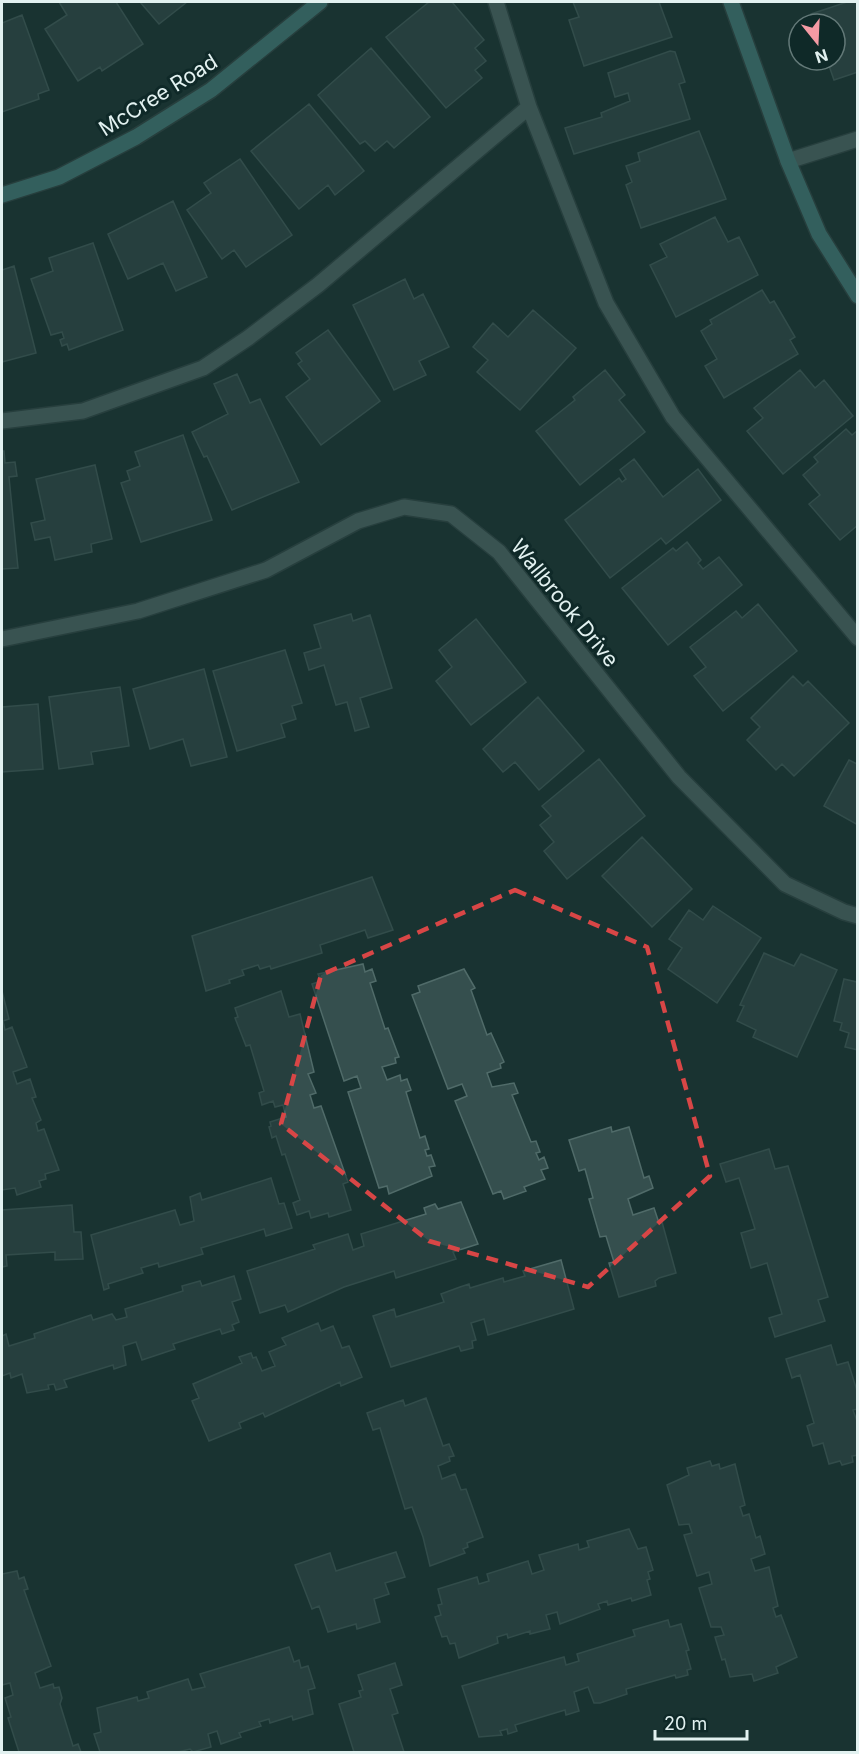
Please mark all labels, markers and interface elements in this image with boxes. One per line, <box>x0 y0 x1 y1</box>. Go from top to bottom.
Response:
north arrow <box>787 12 847 72</box>
text: N <box>813 45 831 68</box>
street label: McCree Road <box>94 49 222 141</box>
street label: Wallbrook Drive <box>506 534 624 672</box>
scale bar <box>655 1703 746 1741</box>
text: 20 m <box>664 1713 707 1734</box>

